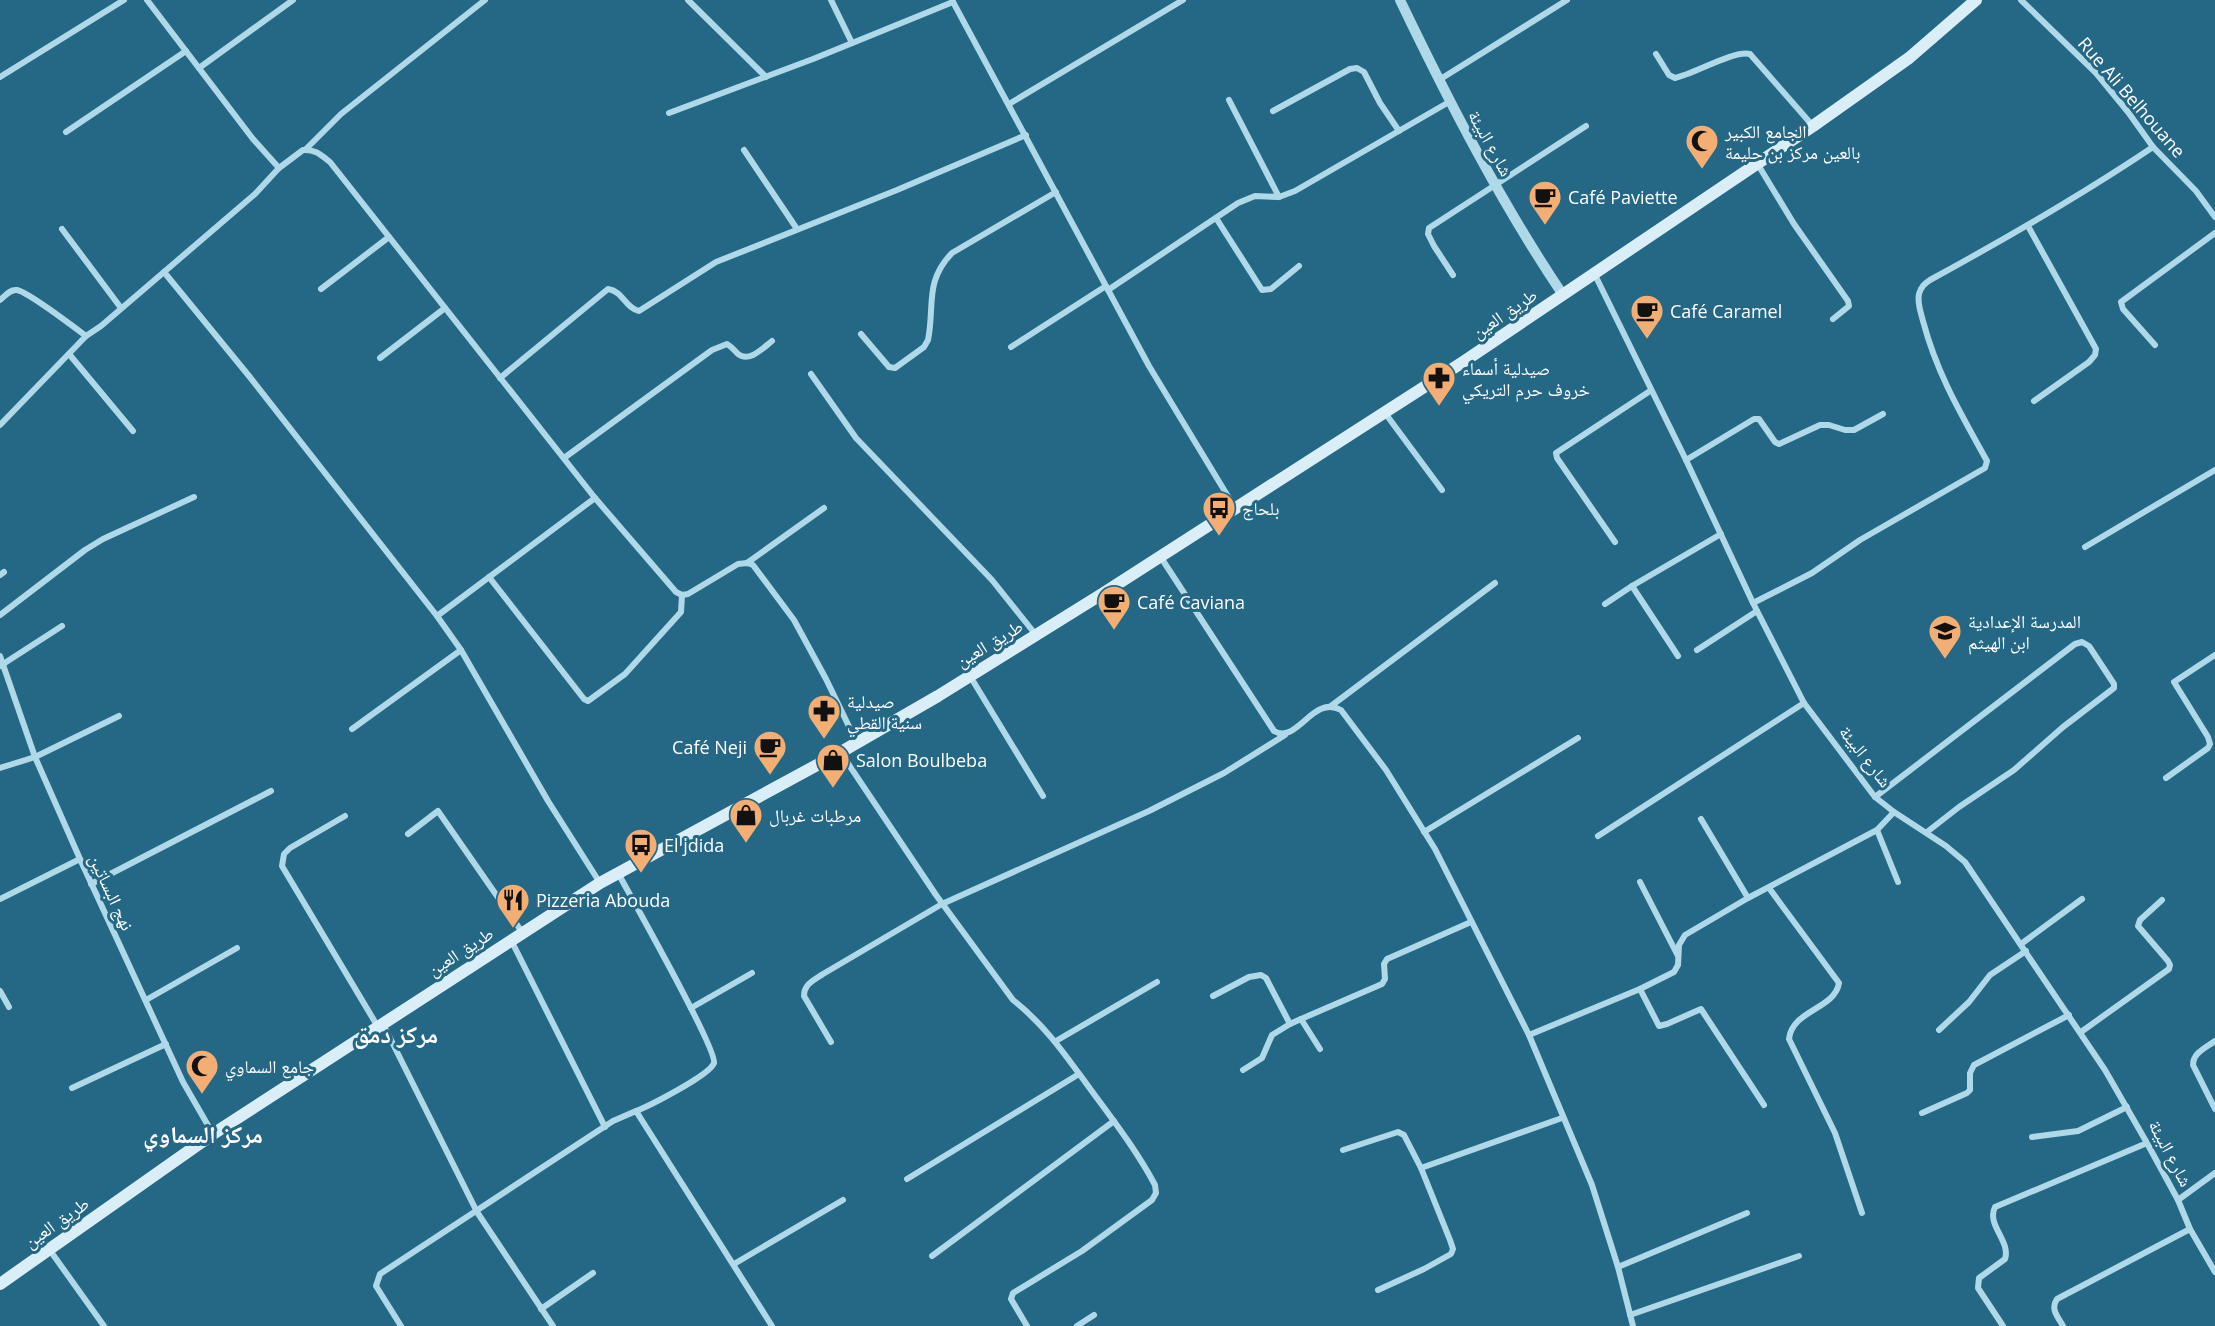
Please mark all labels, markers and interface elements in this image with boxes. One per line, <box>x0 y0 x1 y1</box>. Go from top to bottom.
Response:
street label: Rue Ali Belhouane <box>2073 32 2191 162</box>
street label: شارع البيئة <box>1463 106 1519 180</box>
place label: الجامع الكبير بالعين مركز بن حليمة <box>1724 119 1860 164</box>
mosque icon: الجامع الكبير بالعين مركز بن حليمة <box>1684 123 1720 170</box>
cafe icon: Café Paviette <box>1527 179 1563 226</box>
place label: Café Paviette <box>1568 185 1678 209</box>
street label: طريق العين <box>1467 282 1541 344</box>
cafe icon: Café Caramel <box>1629 293 1665 340</box>
place label: Café Caramel <box>1670 299 1782 323</box>
place label: صيدلية أسماء خروف حرم التريكي <box>1462 356 1590 405</box>
pharmacy icon: صيدلية أسماء خروف حرم التريكي <box>1421 360 1457 407</box>
bus stop icon: بلحاج <box>1201 490 1237 537</box>
place label: بلحاج <box>1242 496 1279 521</box>
cafe icon: Café Caviana <box>1096 584 1132 631</box>
place label: Café Caviana <box>1137 590 1245 614</box>
place label: المدرسة الإعدادية ابن الهيثم <box>1968 609 2081 655</box>
school or university icon: المدرسة الإعدادية ابن الهيثم <box>1927 613 1963 660</box>
street label: طريق العين <box>951 614 1027 672</box>
place label: صيدلية سنية القطي <box>847 689 922 738</box>
pharmacy icon: صيدلية سنية القطي <box>806 693 842 740</box>
street label: شارع البيئة <box>1834 720 1898 792</box>
cafe icon: Café Neji <box>752 729 788 776</box>
place label: Café Neji <box>672 735 747 759</box>
shop icon: Salon Boulbeba <box>815 742 851 789</box>
place label: Salon Boulbeba <box>856 748 987 772</box>
shop icon: مرطبات غربال <box>728 797 764 844</box>
place label: مرطبات غربال <box>769 803 861 827</box>
bus stop icon: El jdida <box>623 827 659 874</box>
place label: El jdida <box>664 833 724 857</box>
street label: نهج البساتين <box>83 850 140 934</box>
restaurant icon: Pizzeria Abouda <box>495 882 531 929</box>
place label: Pizzeria Abouda <box>536 888 670 912</box>
street label: طريق العين <box>422 921 498 981</box>
district label: مركز دمق <box>354 1017 438 1050</box>
mosque icon: جامع السماوي <box>184 1048 220 1095</box>
place label: جامع السماوي <box>225 1054 314 1082</box>
street label: شارع البيئة <box>2143 1116 2199 1190</box>
district label: مركز السماوي <box>143 1117 263 1153</box>
street label: طريق العين <box>19 1191 93 1253</box>

